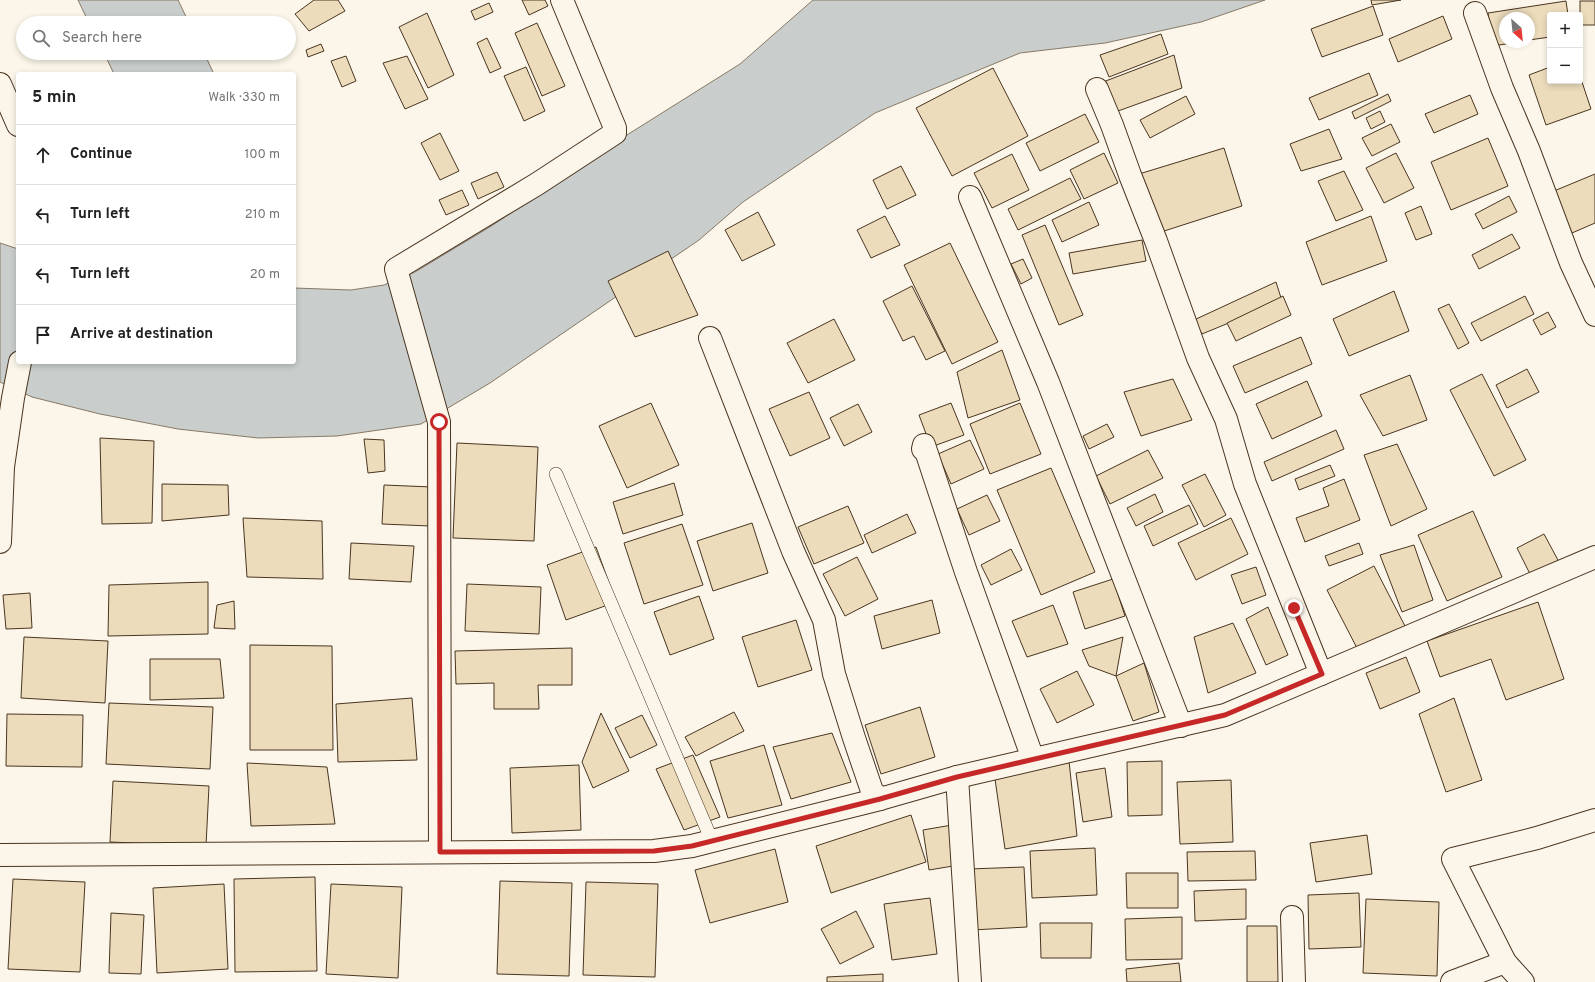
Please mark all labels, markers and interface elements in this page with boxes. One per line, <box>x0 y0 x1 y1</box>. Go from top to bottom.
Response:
north arrow <box>1499 12 1535 48</box>
map controls <box>1547 12 1583 84</box>
button: + <box>1547 12 1583 48</box>
search box <box>16 16 296 60</box>
icon: search <box>30 27 52 49</box>
text: Search here <box>62 29 142 48</box>
button: − <box>1547 48 1583 84</box>
text: 5 min <box>32 87 76 109</box>
text: Walk · 330 m <box>208 90 280 106</box>
icon: ahead <box>32 144 54 166</box>
text: Continue <box>70 145 132 164</box>
text: 100 m <box>244 147 280 163</box>
icon: left <box>32 204 54 226</box>
text: Turn left <box>70 205 130 224</box>
text: 210 m <box>245 207 280 223</box>
icon: left <box>32 264 54 286</box>
text: Turn left <box>70 265 130 284</box>
text: 20 m <box>250 267 280 283</box>
icon: arrive <box>32 324 54 346</box>
text: Arrive at destination <box>70 325 213 344</box>
route start <box>430 413 448 431</box>
route end <box>1285 599 1303 617</box>

